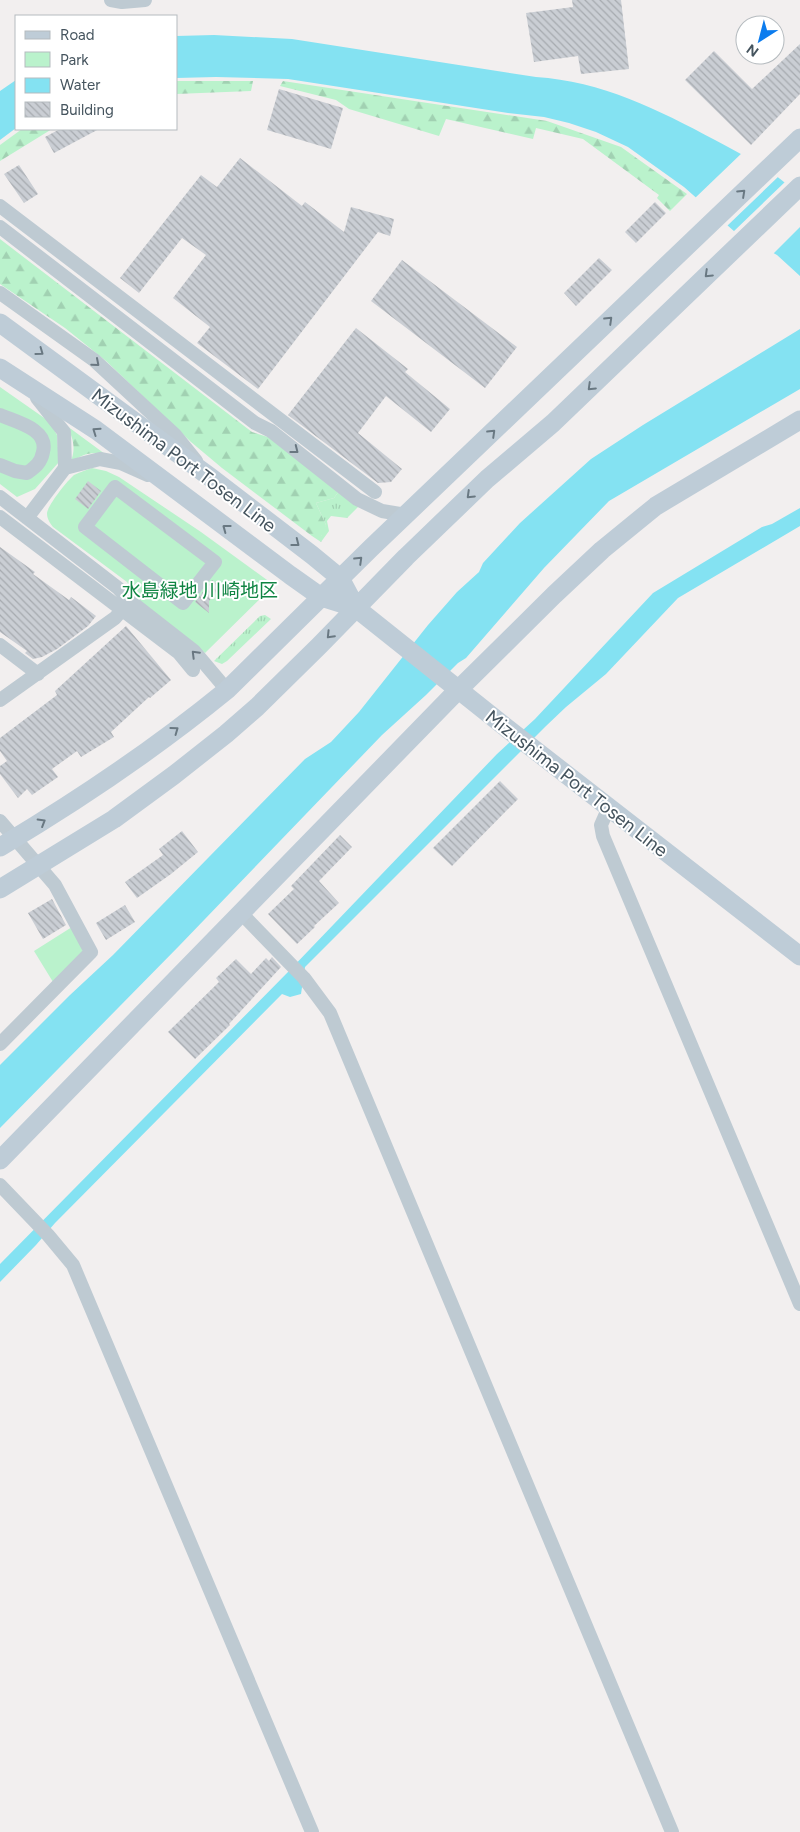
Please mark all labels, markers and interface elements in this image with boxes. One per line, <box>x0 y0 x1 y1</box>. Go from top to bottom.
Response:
legend <box>15 15 178 130</box>
north arrow <box>735 15 785 65</box>
text: Road <box>60 26 95 44</box>
text: N <box>743 40 762 60</box>
text: Park <box>60 51 89 69</box>
text: Water <box>60 76 100 94</box>
text: Building <box>60 101 114 119</box>
one-way arrow <box>737 190 746 199</box>
one-way arrow <box>705 268 714 277</box>
one-way arrow <box>603 317 612 326</box>
one-way arrow <box>34 346 43 355</box>
one-way arrow <box>90 357 99 365</box>
one-way arrow <box>587 381 596 390</box>
street label: Mizushima Port Tosen Line <box>87 383 281 537</box>
one-way arrow <box>92 428 102 437</box>
one-way arrow <box>486 430 495 439</box>
one-way arrow <box>289 445 298 453</box>
one-way arrow <box>467 489 476 498</box>
one-way arrow <box>222 525 232 534</box>
one-way arrow <box>290 538 299 546</box>
one-way arrow <box>353 557 362 566</box>
park label: 水島緑地 川崎地区 <box>122 579 278 602</box>
one-way arrow <box>327 629 336 638</box>
one-way arrow <box>192 650 201 659</box>
street label: Mizushima Port Tosen Line <box>481 705 672 862</box>
one-way arrow <box>170 727 179 736</box>
one-way arrow <box>37 819 46 829</box>

